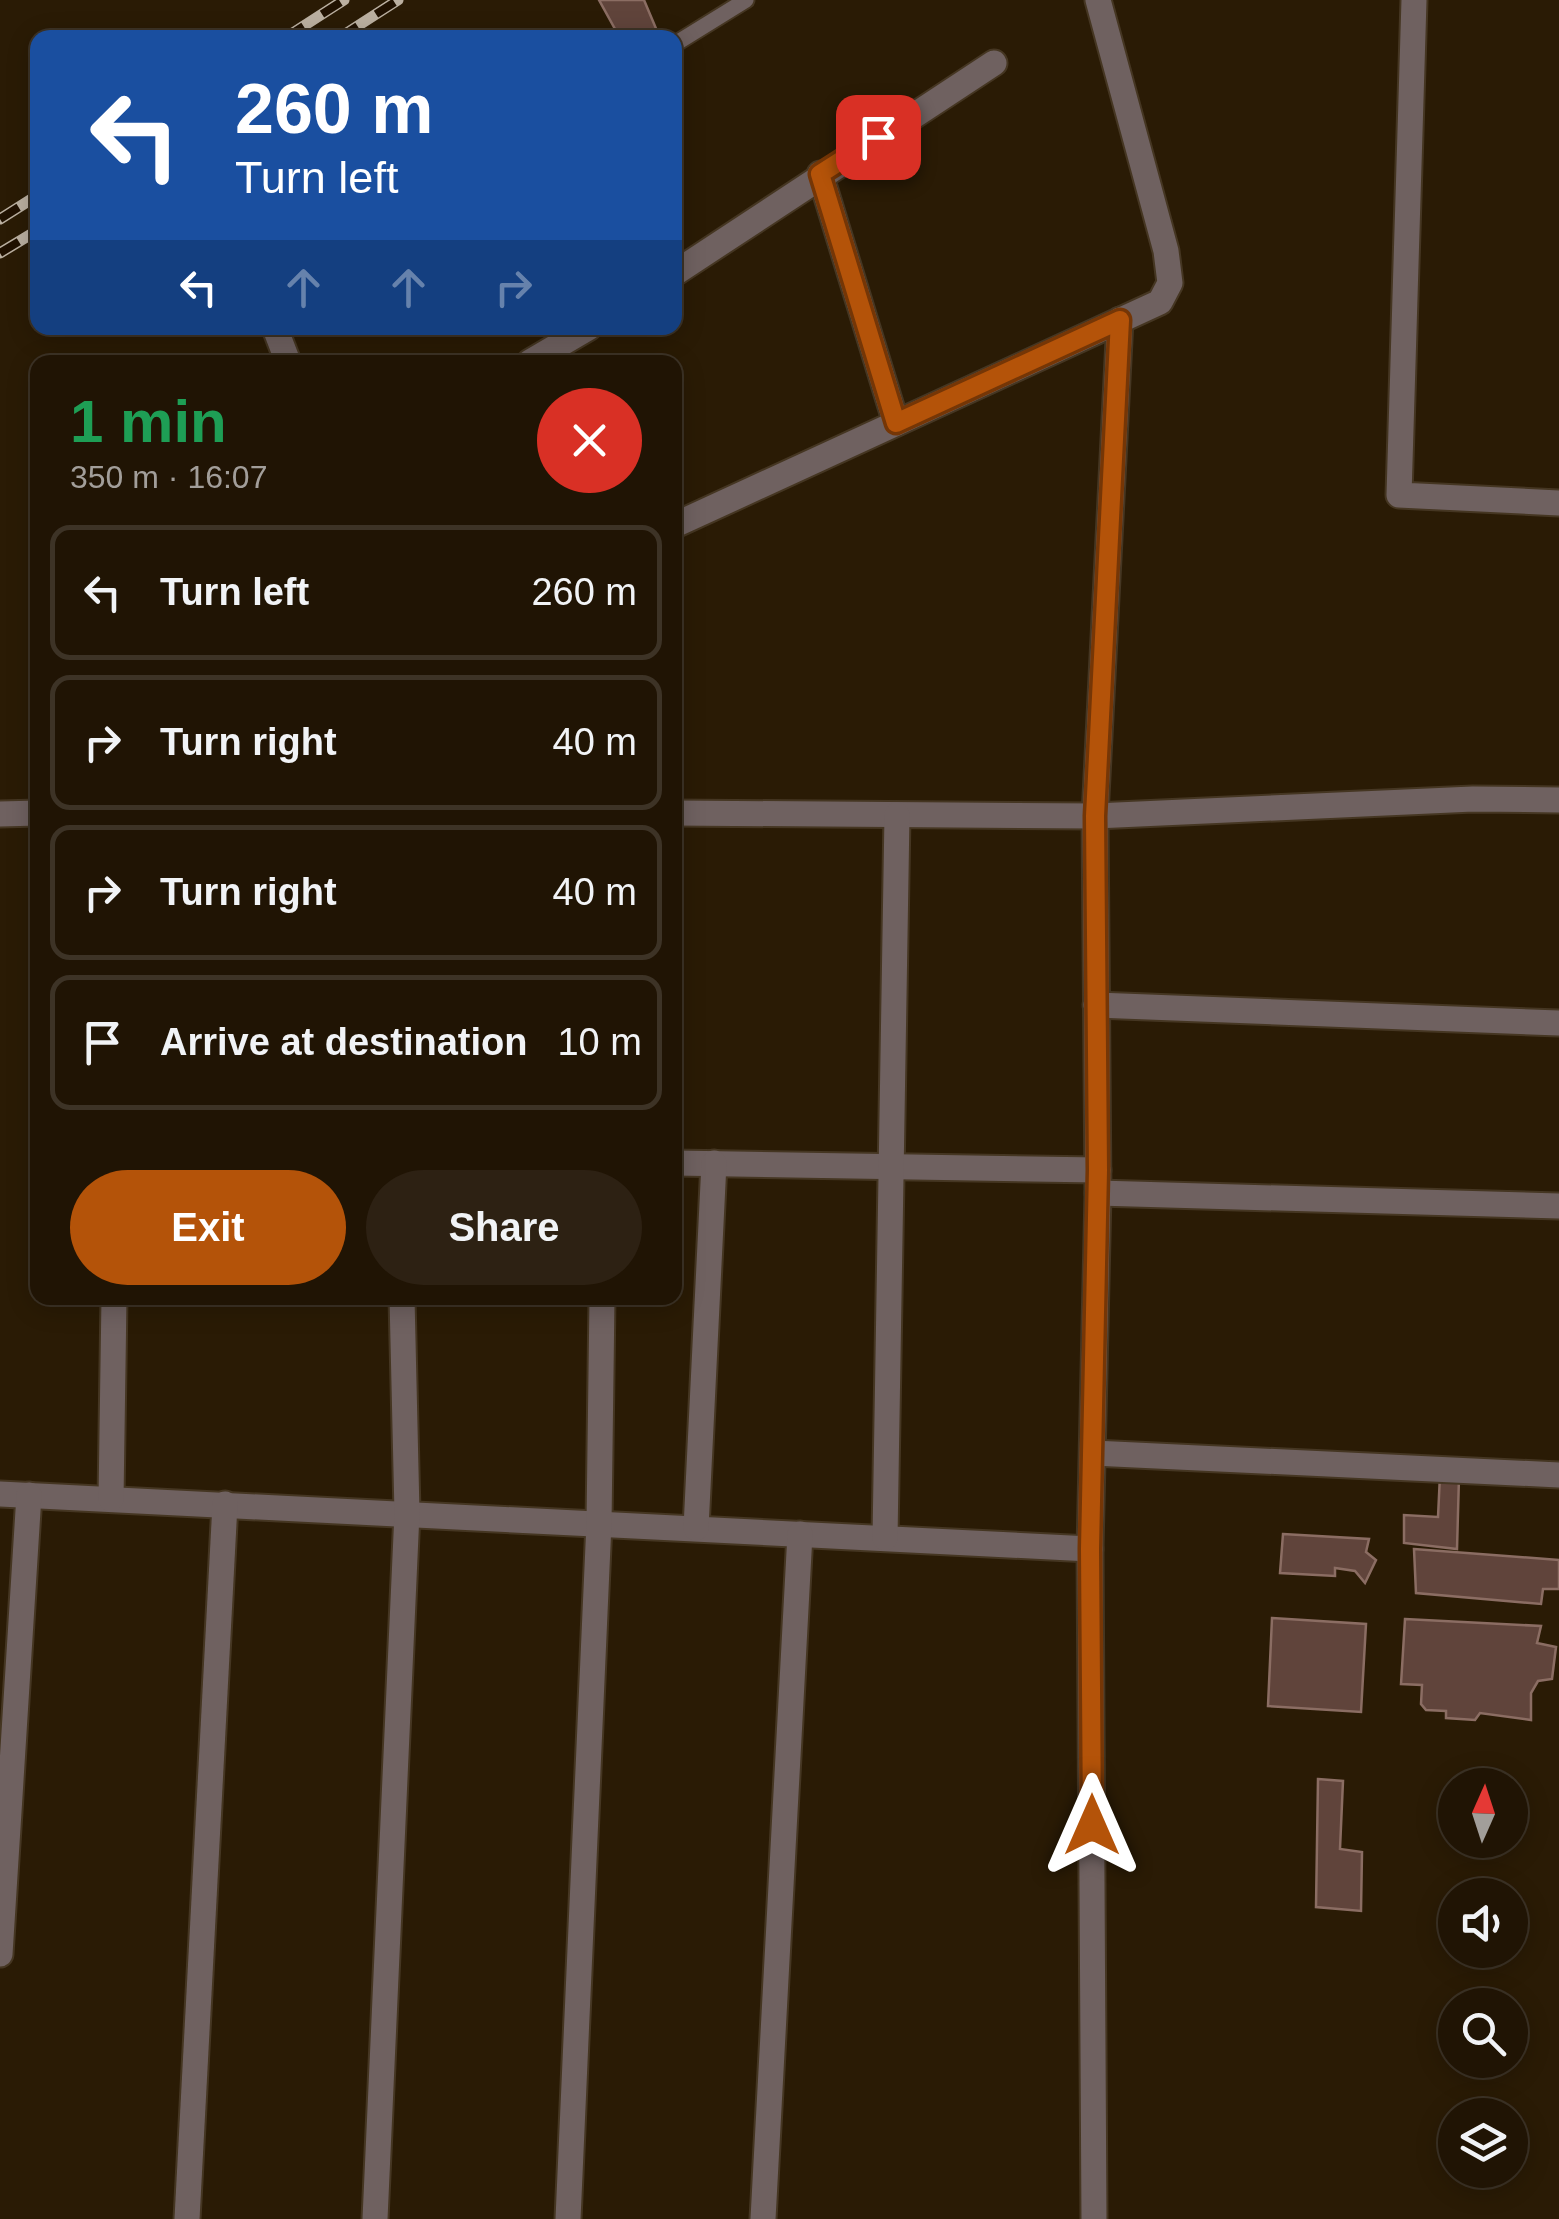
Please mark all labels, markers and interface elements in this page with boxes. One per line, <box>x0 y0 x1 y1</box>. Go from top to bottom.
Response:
icon: left <box>70 70 200 200</box>
text: 260 m <box>235 70 433 148</box>
pin <box>836 95 921 180</box>
icon: arrive <box>851 110 906 165</box>
text: Turn left <box>235 152 398 203</box>
icon: left <box>171 260 226 315</box>
icon: ahead <box>276 260 331 315</box>
icon: ahead <box>381 260 436 315</box>
icon: right <box>486 260 541 315</box>
text: 1 min <box>70 388 227 455</box>
button: close <box>537 388 642 493</box>
text: 350 m · 16:07 <box>70 459 267 495</box>
icon: left <box>75 565 130 620</box>
text: Turn left <box>160 571 309 613</box>
text: 260 m <box>531 571 637 613</box>
icon: right <box>75 715 130 770</box>
text: Turn right <box>160 721 337 763</box>
text: 40 m <box>553 721 637 763</box>
icon: right <box>75 865 130 920</box>
text: Turn right <box>160 871 337 913</box>
text: 40 m <box>553 871 637 913</box>
icon: arrive <box>75 1015 130 1070</box>
text: Arrive at destination <box>160 1021 527 1063</box>
text: 10 m <box>557 1021 642 1063</box>
button: Exit <box>70 1170 346 1285</box>
button: Share <box>366 1170 642 1285</box>
north arrow <box>1438 1768 1528 1858</box>
map controls <box>1438 1768 1528 2188</box>
position arrow <box>1040 1773 1144 1877</box>
button: sound <box>1438 1878 1528 1968</box>
button: search <box>1438 1988 1528 2078</box>
button: layers <box>1438 2098 1528 2188</box>

